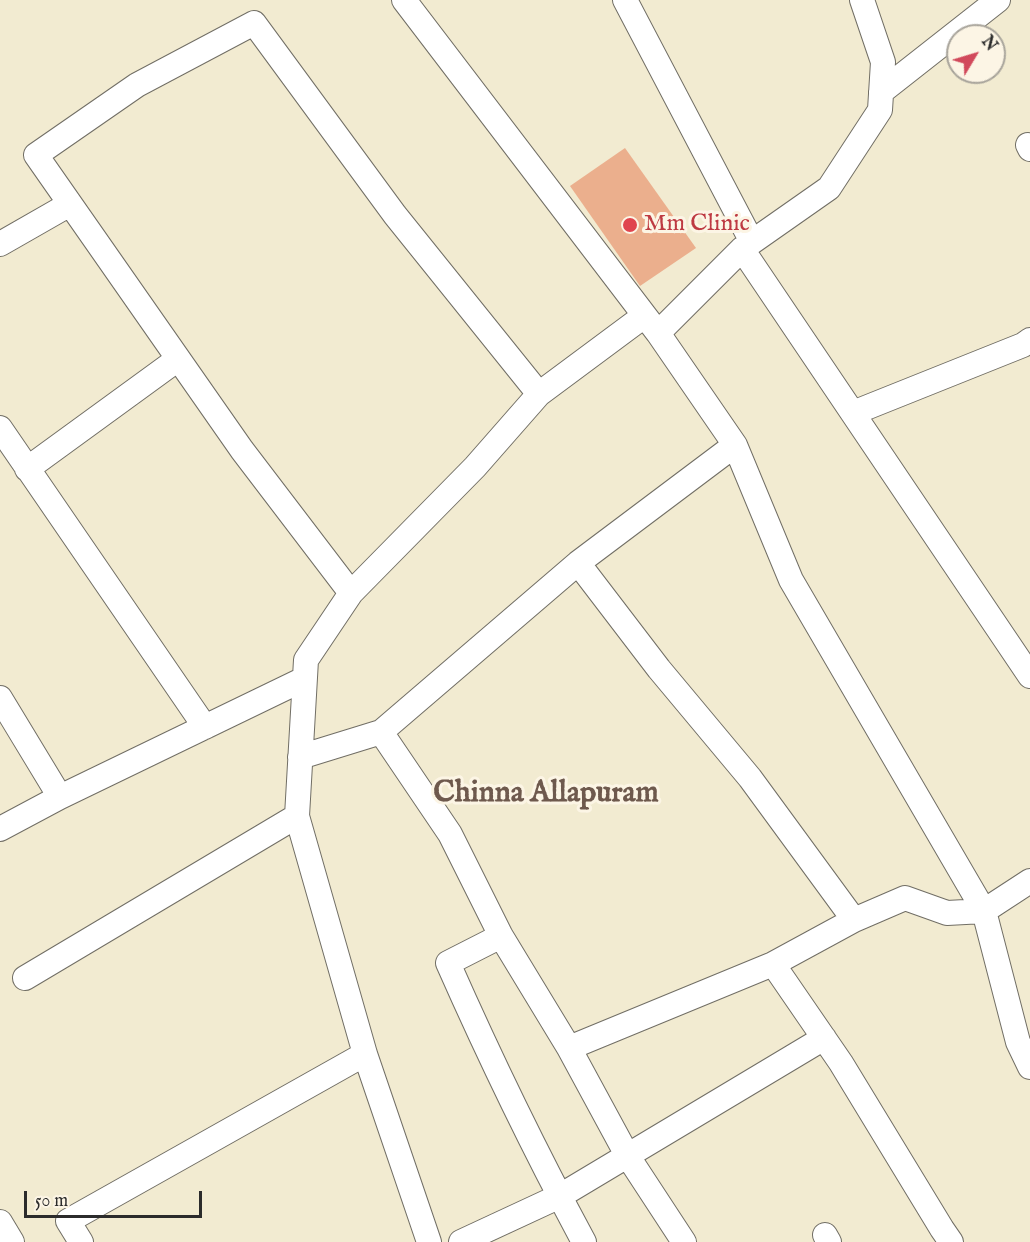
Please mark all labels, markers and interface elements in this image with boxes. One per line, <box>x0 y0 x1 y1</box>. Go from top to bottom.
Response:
north arrow <box>946 24 1006 84</box>
text: N <box>976 33 1001 56</box>
place label: Mm Clinic <box>644 211 750 239</box>
marker: Mm Clinic <box>621 216 639 234</box>
district label: Chinna Allapuram <box>433 777 659 813</box>
scale bar <box>27 1179 206 1217</box>
text: 50 m <box>35 1190 68 1213</box>

